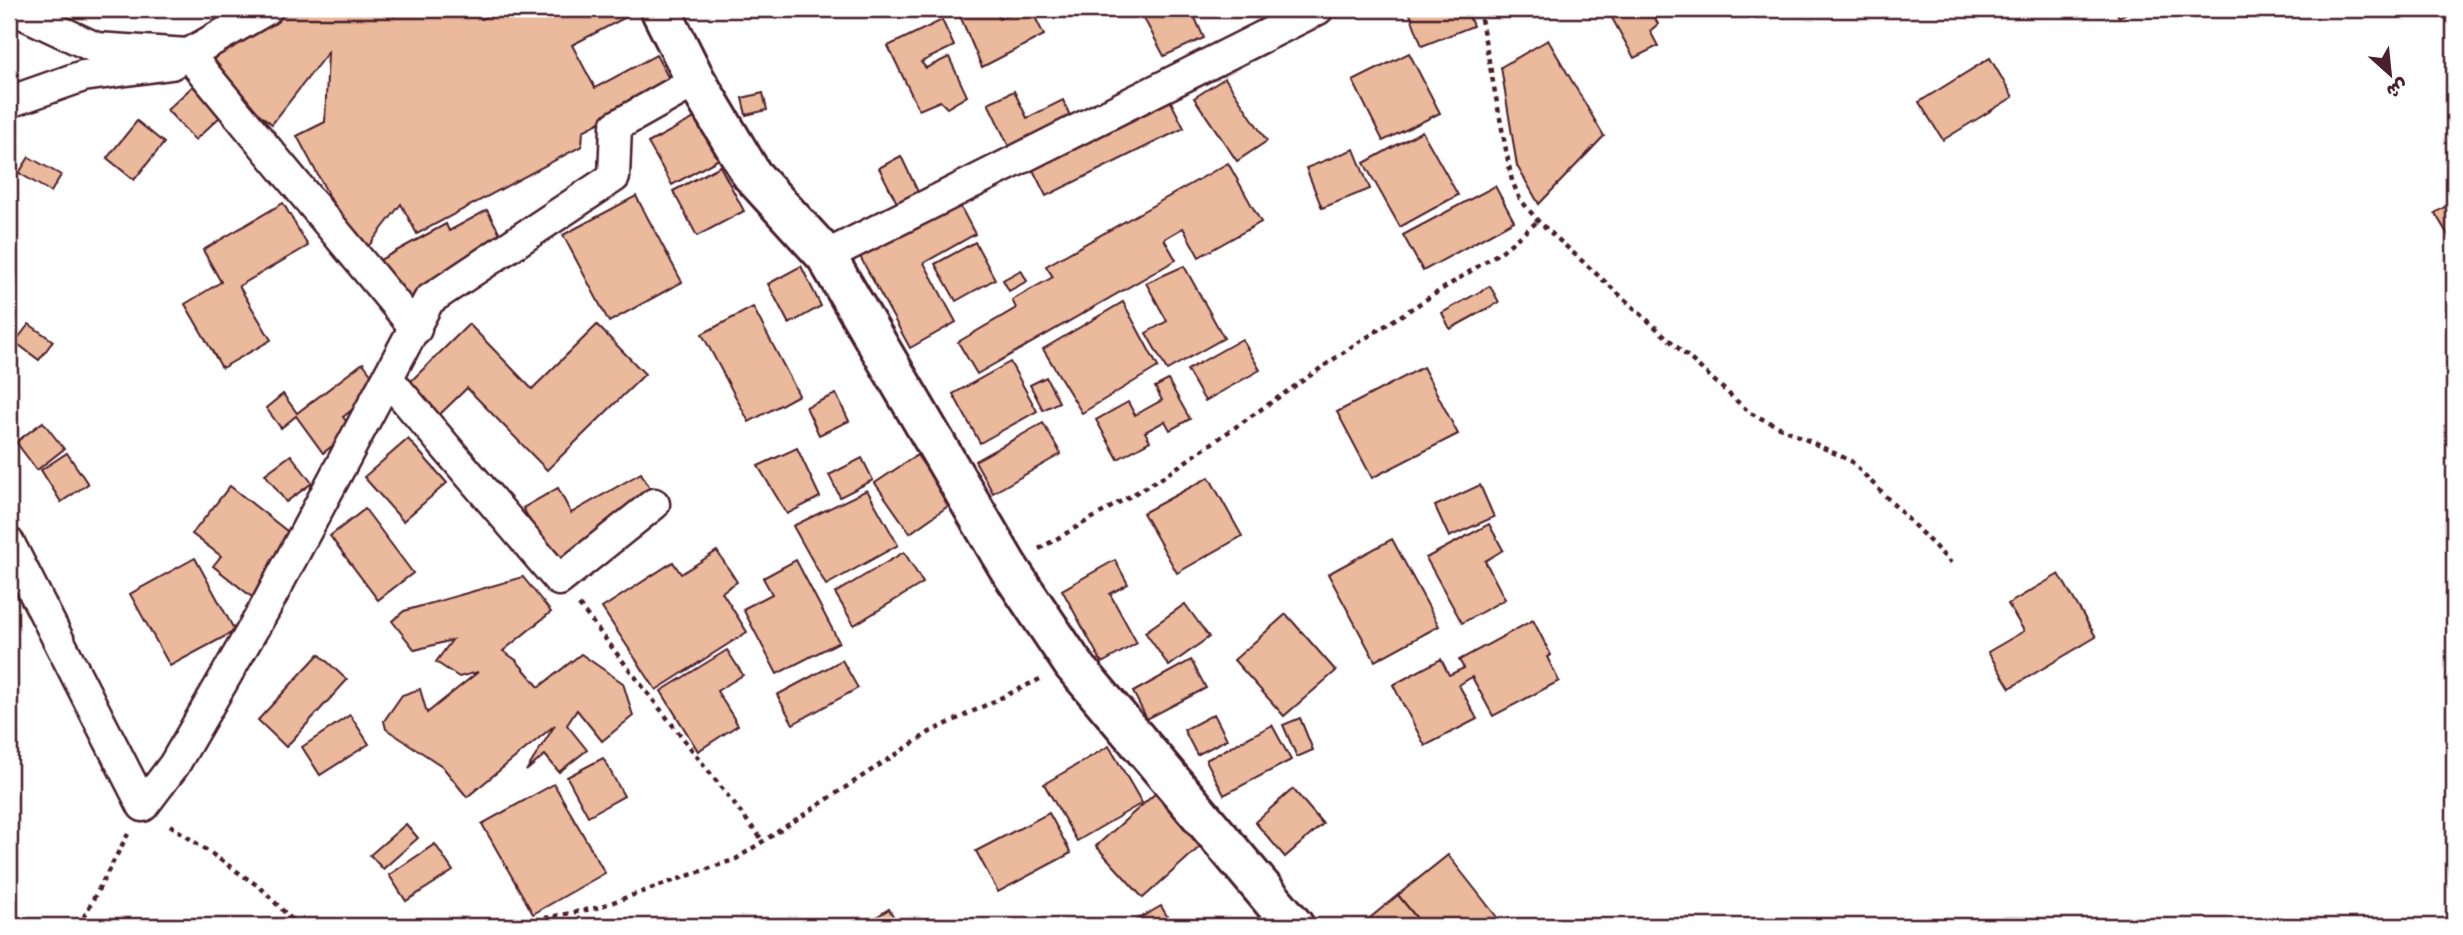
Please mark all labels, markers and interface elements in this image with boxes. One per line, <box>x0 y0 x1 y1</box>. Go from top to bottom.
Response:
north arrow <box>2354 38 2424 108</box>
text: ش <box>2382 73 2413 106</box>

